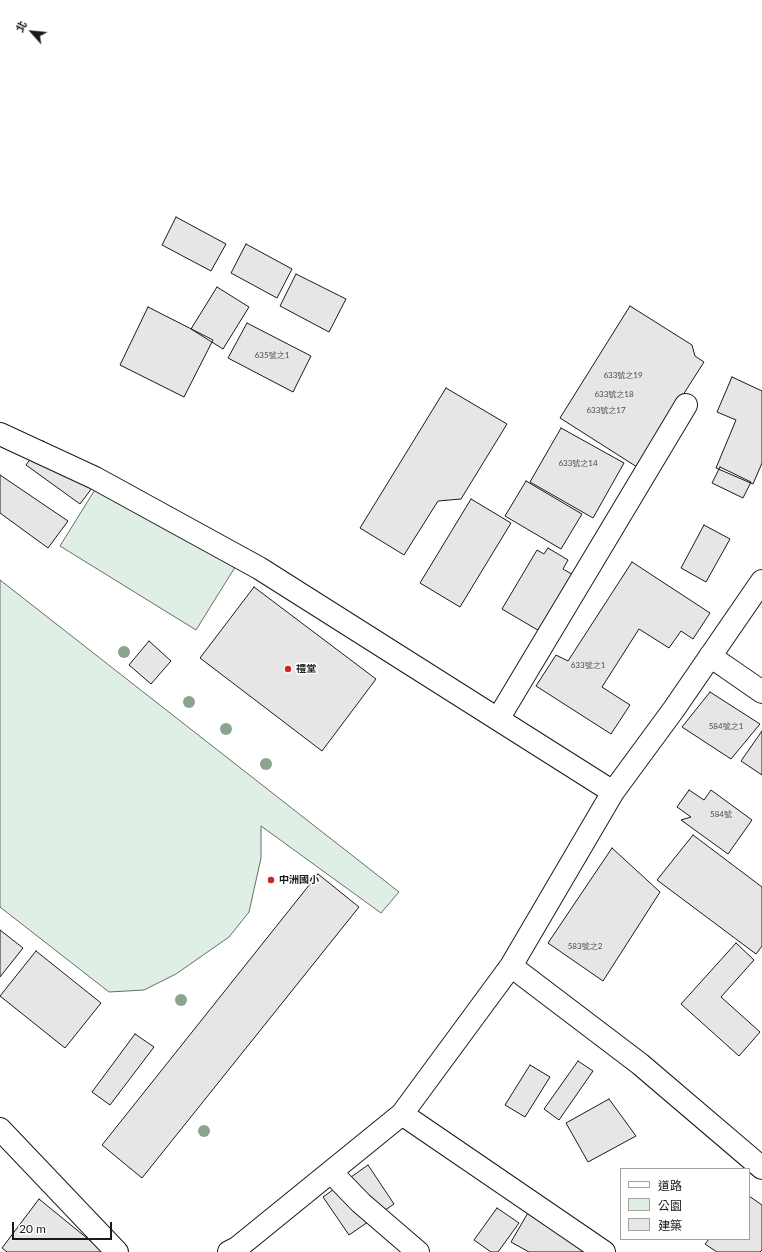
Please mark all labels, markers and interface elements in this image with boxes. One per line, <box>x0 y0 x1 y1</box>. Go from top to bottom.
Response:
north arrow <box>12 12 52 52</box>
text: 北 <box>13 18 29 34</box>
house number: 635號之1 <box>255 350 289 360</box>
house number: 633號之19 <box>603 370 643 380</box>
house number: 633號之18 <box>594 389 634 399</box>
house number: 633號之17 <box>586 405 626 415</box>
house number: 633號之14 <box>558 458 598 468</box>
house number: 633號之1 <box>571 660 605 670</box>
place label: 禮堂 <box>296 663 316 675</box>
marker: 禮堂 <box>283 664 293 674</box>
house number: 584號之1 <box>709 721 743 731</box>
house number: 584號 <box>710 809 732 819</box>
place label: 中洲國小 <box>279 874 319 886</box>
marker: 中洲國小 <box>266 875 276 885</box>
house number: 583號之2 <box>568 941 602 951</box>
legend <box>620 1168 750 1240</box>
text: 道路 <box>658 1178 682 1193</box>
text: 公園 <box>658 1198 682 1213</box>
scale bar <box>14 1214 114 1240</box>
text: 建築 <box>658 1218 682 1233</box>
text: 20 m <box>19 1221 46 1236</box>

